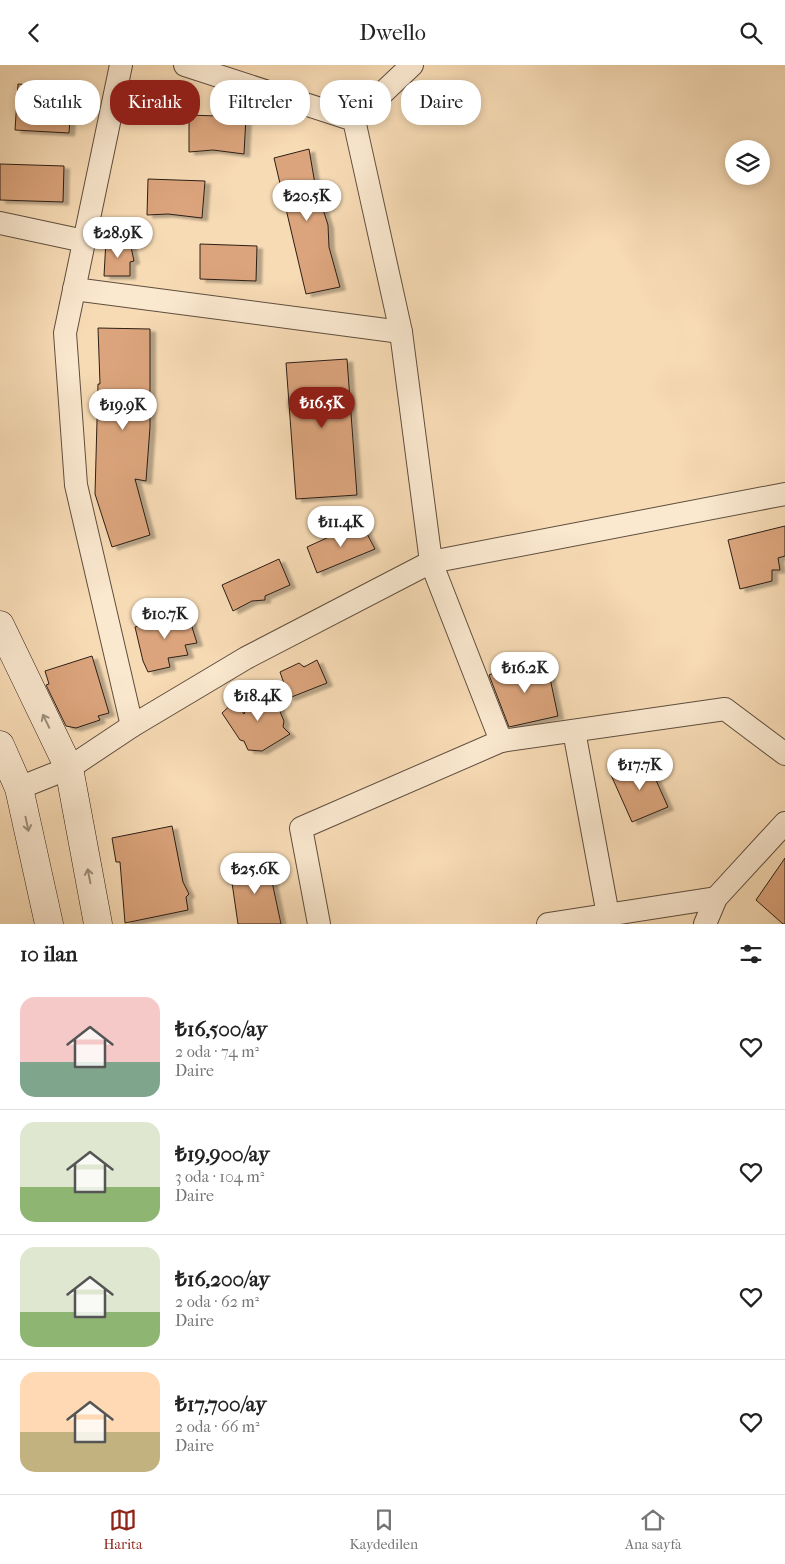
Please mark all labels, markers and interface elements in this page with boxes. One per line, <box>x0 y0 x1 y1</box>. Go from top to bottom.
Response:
icon: back <box>20 19 48 47</box>
icon: search <box>737 19 765 47</box>
text: Dwello <box>359 20 426 46</box>
chip: Satılık <box>15 80 100 125</box>
chip: Kiralık <box>110 80 200 125</box>
chip: Filtreler <box>210 80 310 125</box>
chip: Yeni <box>320 80 391 125</box>
chip: Daire <box>401 80 481 125</box>
map controls <box>725 140 770 185</box>
button: layers <box>725 140 770 185</box>
pin: ₺20.5K <box>266 179 348 222</box>
text: ₺20.5K <box>283 186 331 205</box>
pin: ₺28.9K <box>77 217 159 259</box>
text: ₺28.9K <box>94 223 142 242</box>
pin: ₺16.5K <box>281 387 363 429</box>
pin: ₺19.9K <box>82 389 164 431</box>
text: ₺16.5K <box>300 393 344 412</box>
text: ₺19.9K <box>100 395 146 414</box>
pin: ₺11.4K <box>300 505 382 548</box>
text: ₺11.4K <box>318 512 364 531</box>
pin: ₺10.7K <box>124 597 206 640</box>
text: ₺10.7K <box>142 604 188 623</box>
pin: ₺16.2K <box>484 651 566 694</box>
text: ₺16.2K <box>502 658 548 677</box>
pin: ₺18.4K <box>217 679 299 722</box>
text: ₺18.4K <box>234 686 282 705</box>
one-way arrow <box>41 714 50 729</box>
pin: ₺17.7K <box>599 749 681 791</box>
text: ₺17.7K <box>618 755 662 774</box>
one-way arrow <box>23 816 32 832</box>
pin: ₺25.6K <box>214 853 296 895</box>
text: ₺25.6K <box>231 859 279 878</box>
one-way arrow <box>84 868 93 884</box>
icon: filters <box>737 940 765 968</box>
text: 10 ilan <box>20 942 77 966</box>
icon: home <box>60 1017 120 1077</box>
text: ₺16,500/ay <box>175 1017 267 1041</box>
icon: heart <box>737 1033 765 1061</box>
text: 2 oda · 74 m² <box>175 1042 259 1061</box>
text: Daire <box>175 1061 214 1080</box>
icon: home <box>60 1142 120 1202</box>
text: ₺19,900/ay <box>175 1142 269 1166</box>
icon: heart <box>737 1158 765 1186</box>
text: 3 oda · 104 m² <box>175 1167 264 1186</box>
text: Daire <box>175 1186 214 1205</box>
icon: home <box>60 1267 120 1327</box>
text: ₺16,200/ay <box>175 1267 270 1291</box>
icon: heart <box>737 1283 765 1311</box>
text: 2 oda · 62 m² <box>175 1292 259 1311</box>
text: Daire <box>175 1311 214 1330</box>
icon: home <box>60 1392 120 1452</box>
text: ₺17,700/ay <box>175 1392 266 1416</box>
icon: heart <box>737 1408 765 1436</box>
text: 2 oda · 66 m² <box>175 1417 260 1436</box>
text: Daire <box>175 1436 214 1455</box>
tab: Harita <box>103 1506 143 1553</box>
tab: Kaydedilen <box>349 1506 418 1553</box>
tab: Ana sayfa <box>625 1506 682 1553</box>

